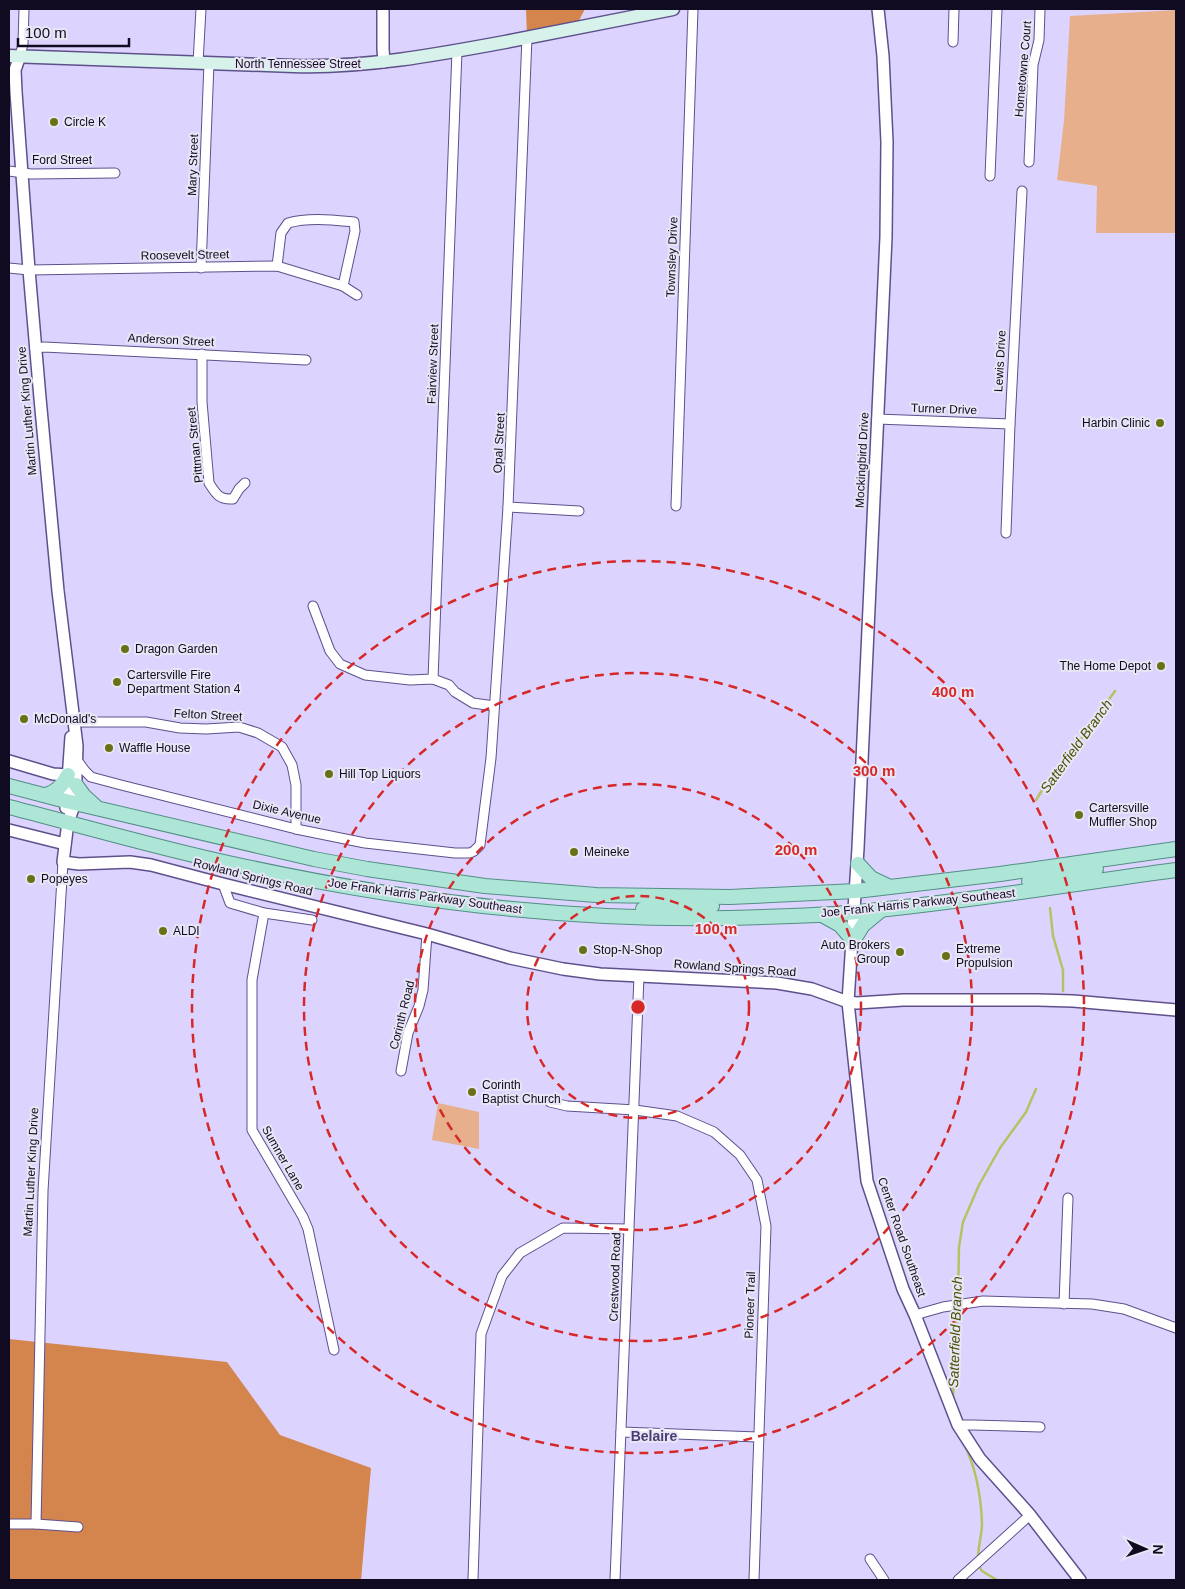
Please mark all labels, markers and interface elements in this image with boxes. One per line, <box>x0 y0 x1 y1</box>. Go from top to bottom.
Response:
scale bar <box>18 15 129 47</box>
street label: Hometowne Court <box>1012 20 1034 118</box>
text: 100 m <box>25 24 67 41</box>
street label: North Tennessee Street <box>235 57 362 71</box>
place label: Circle K <box>64 115 106 129</box>
marker: Circle K <box>48 116 60 128</box>
street label: Mary Street <box>185 133 201 196</box>
street label: Ford Street <box>32 153 93 167</box>
street label: Townsley Drive <box>664 216 680 298</box>
street label: Roosevelt Street <box>141 247 230 263</box>
street label: Fairview Street <box>425 323 441 404</box>
street label: Lewis Drive <box>991 329 1009 392</box>
street label: Anderson Street <box>127 331 215 349</box>
street label: Martin Luther King Drive <box>14 346 40 476</box>
street label: Turner Drive <box>911 401 978 417</box>
street label: Pittman Street <box>184 406 206 484</box>
street label: Mockingbird Drive <box>852 411 872 508</box>
street label: Opal Street <box>490 412 508 474</box>
place label: Harbin Clinic <box>1082 416 1150 430</box>
marker: Harbin Clinic <box>1154 417 1166 429</box>
place label: Dragon Garden <box>135 642 218 656</box>
marker: Dragon Garden <box>119 643 131 655</box>
place label: The Home Depot <box>1060 659 1152 673</box>
marker: The Home Depot <box>1155 660 1167 672</box>
place label: Cartersville Fire Department Station 4 <box>127 668 241 696</box>
marker: Cartersville Fire Department Station 4 <box>111 676 123 688</box>
text: 400 m <box>932 683 974 700</box>
water label: Satterfield Branch <box>1037 696 1115 796</box>
street label: Felton Street <box>173 706 243 724</box>
place label: McDonald's <box>34 712 96 726</box>
marker: McDonald's <box>18 713 30 725</box>
place label: Waffle House <box>119 741 191 755</box>
marker: Waffle House <box>103 742 115 754</box>
text: 300 m <box>853 762 895 779</box>
place label: Hill Top Liquors <box>339 767 421 781</box>
marker: Hill Top Liquors <box>323 768 335 780</box>
street label: Dixie Avenue <box>251 797 323 827</box>
place label: Cartersville Muffler Shop <box>1089 801 1157 829</box>
marker: Cartersville Muffler Shop <box>1073 809 1085 821</box>
text: 200 m <box>775 841 817 858</box>
place label: Meineke <box>584 845 630 859</box>
marker: Meineke <box>568 846 580 858</box>
street label: Rowland Springs Road <box>192 855 314 899</box>
place label: Popeyes <box>41 872 88 886</box>
marker: Popeyes <box>25 873 37 885</box>
street label: Joe Frank Harris Parkway Southeast <box>327 875 523 917</box>
street label: Joe Frank Harris Parkway Southeast <box>820 886 1017 920</box>
text: 100 m <box>695 920 737 937</box>
place label: ALDI <box>173 924 200 938</box>
marker: ALDI <box>157 925 169 937</box>
place label: Auto Brokers Group <box>821 938 890 966</box>
place label: Extreme Propulsion <box>956 942 1013 970</box>
place label: Stop-N-Shop <box>593 943 663 957</box>
marker: Stop-N-Shop <box>577 944 589 956</box>
marker: Auto Brokers Group <box>894 946 906 958</box>
marker: Extreme Propulsion <box>940 950 952 962</box>
street label: Rowland Springs Road <box>673 957 797 979</box>
street label: Corinth Road <box>387 979 417 1051</box>
centre of rings <box>629 998 647 1016</box>
place label: Corinth Baptist Church <box>482 1078 561 1106</box>
marker: Corinth Baptist Church <box>466 1086 478 1098</box>
street label: Martin Luther King Drive <box>21 1107 41 1237</box>
street label: Sumner Lane <box>259 1123 307 1193</box>
street label: Center Road Southeast <box>875 1175 929 1299</box>
street label: Crestwood Road <box>606 1232 624 1322</box>
street label: Pioneer Trail <box>742 1271 758 1339</box>
water label: Satterfield Branch <box>945 1276 965 1388</box>
district label: Belaire <box>631 1428 678 1444</box>
north arrow <box>1120 1524 1170 1574</box>
text: N <box>1150 1544 1166 1555</box>

